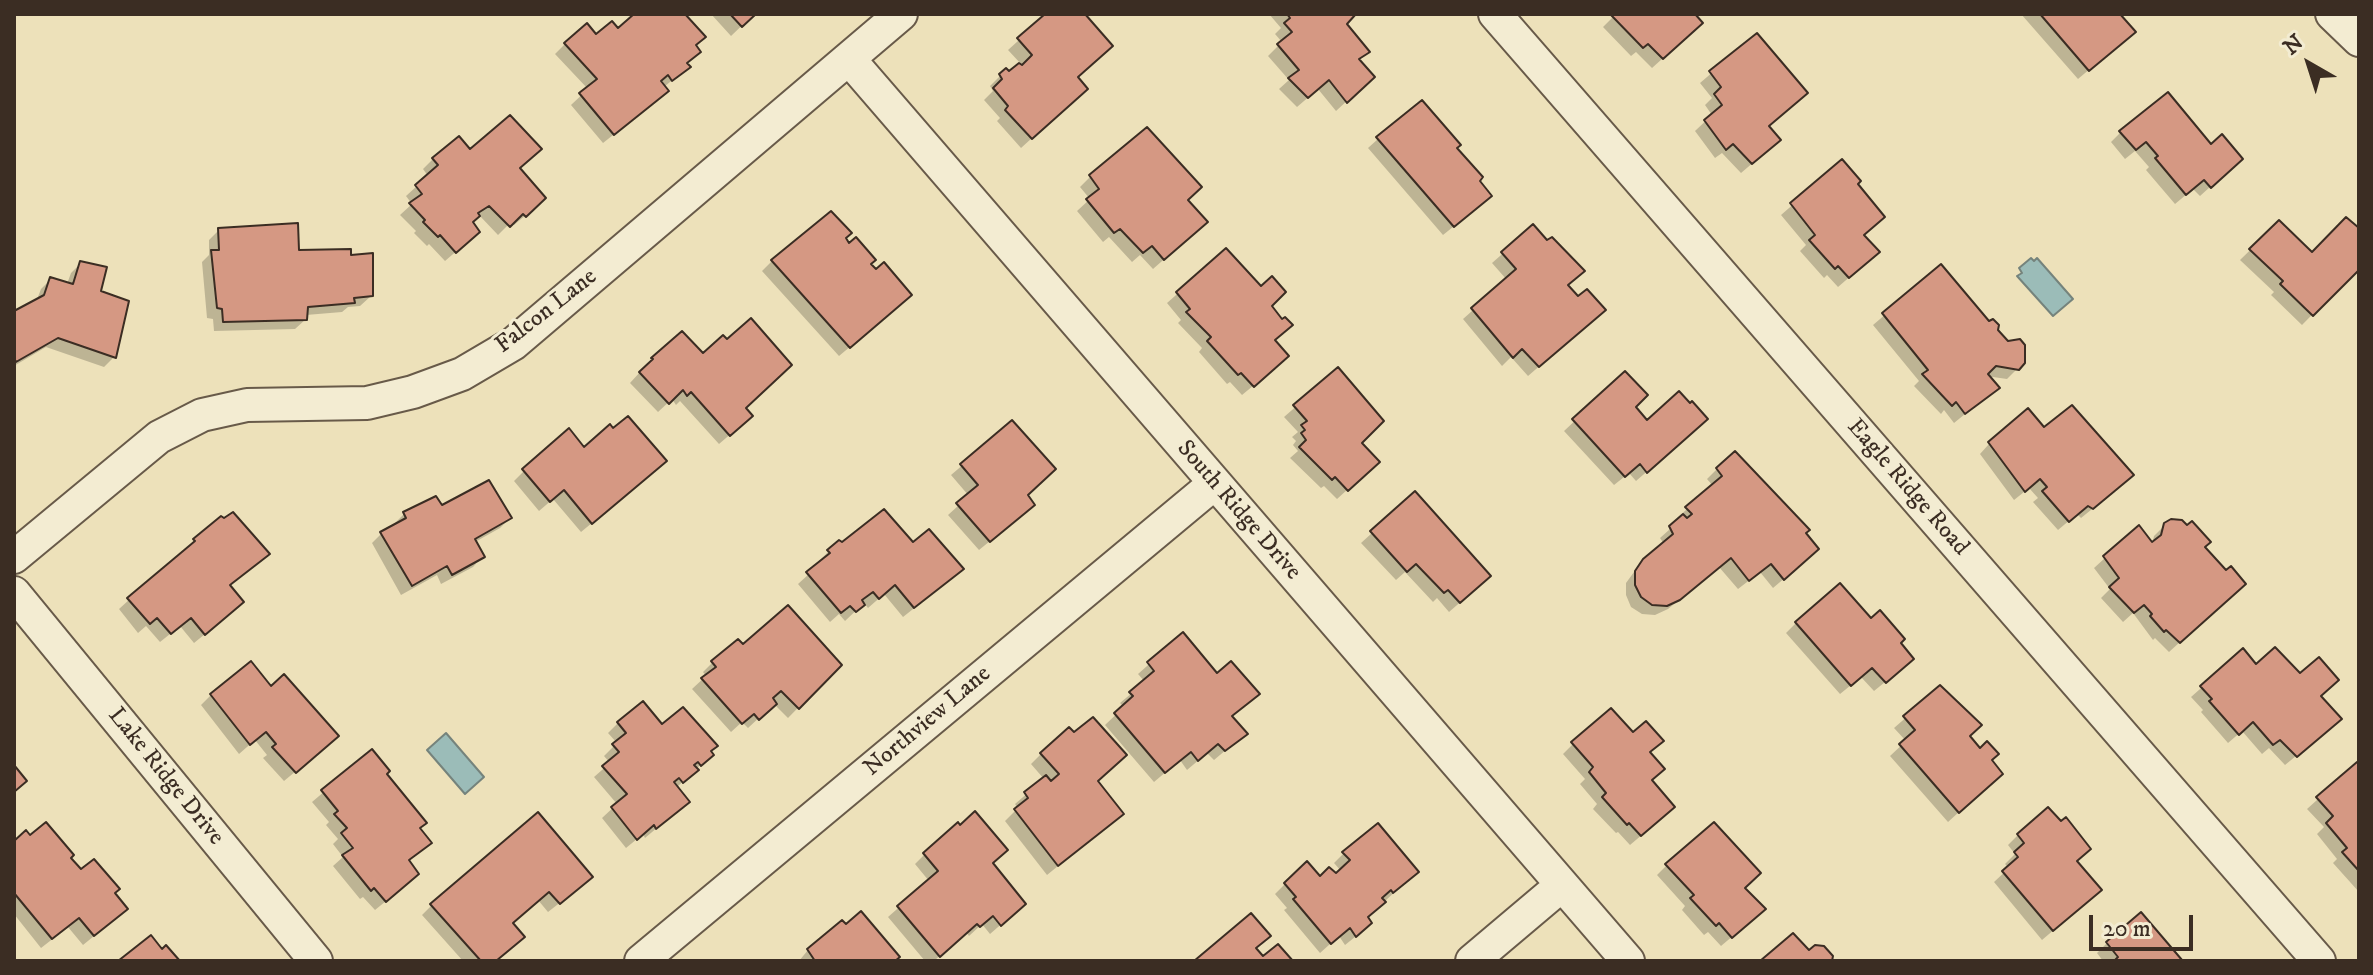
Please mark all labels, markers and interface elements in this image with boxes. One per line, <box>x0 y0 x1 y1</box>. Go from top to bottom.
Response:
north arrow <box>2269 24 2349 104</box>
text: N <box>2278 29 2309 61</box>
street label: Falcon Lane <box>491 263 603 361</box>
street label: Eagle Ridge Road <box>1840 414 1974 562</box>
street label: South Ridge Drive <box>1170 435 1306 587</box>
street label: Northview Lane <box>859 661 997 783</box>
street label: Lake Ridge Drive <box>101 702 229 852</box>
scale bar <box>2093 899 2197 949</box>
text: 20 m <box>2103 914 2151 944</box>

